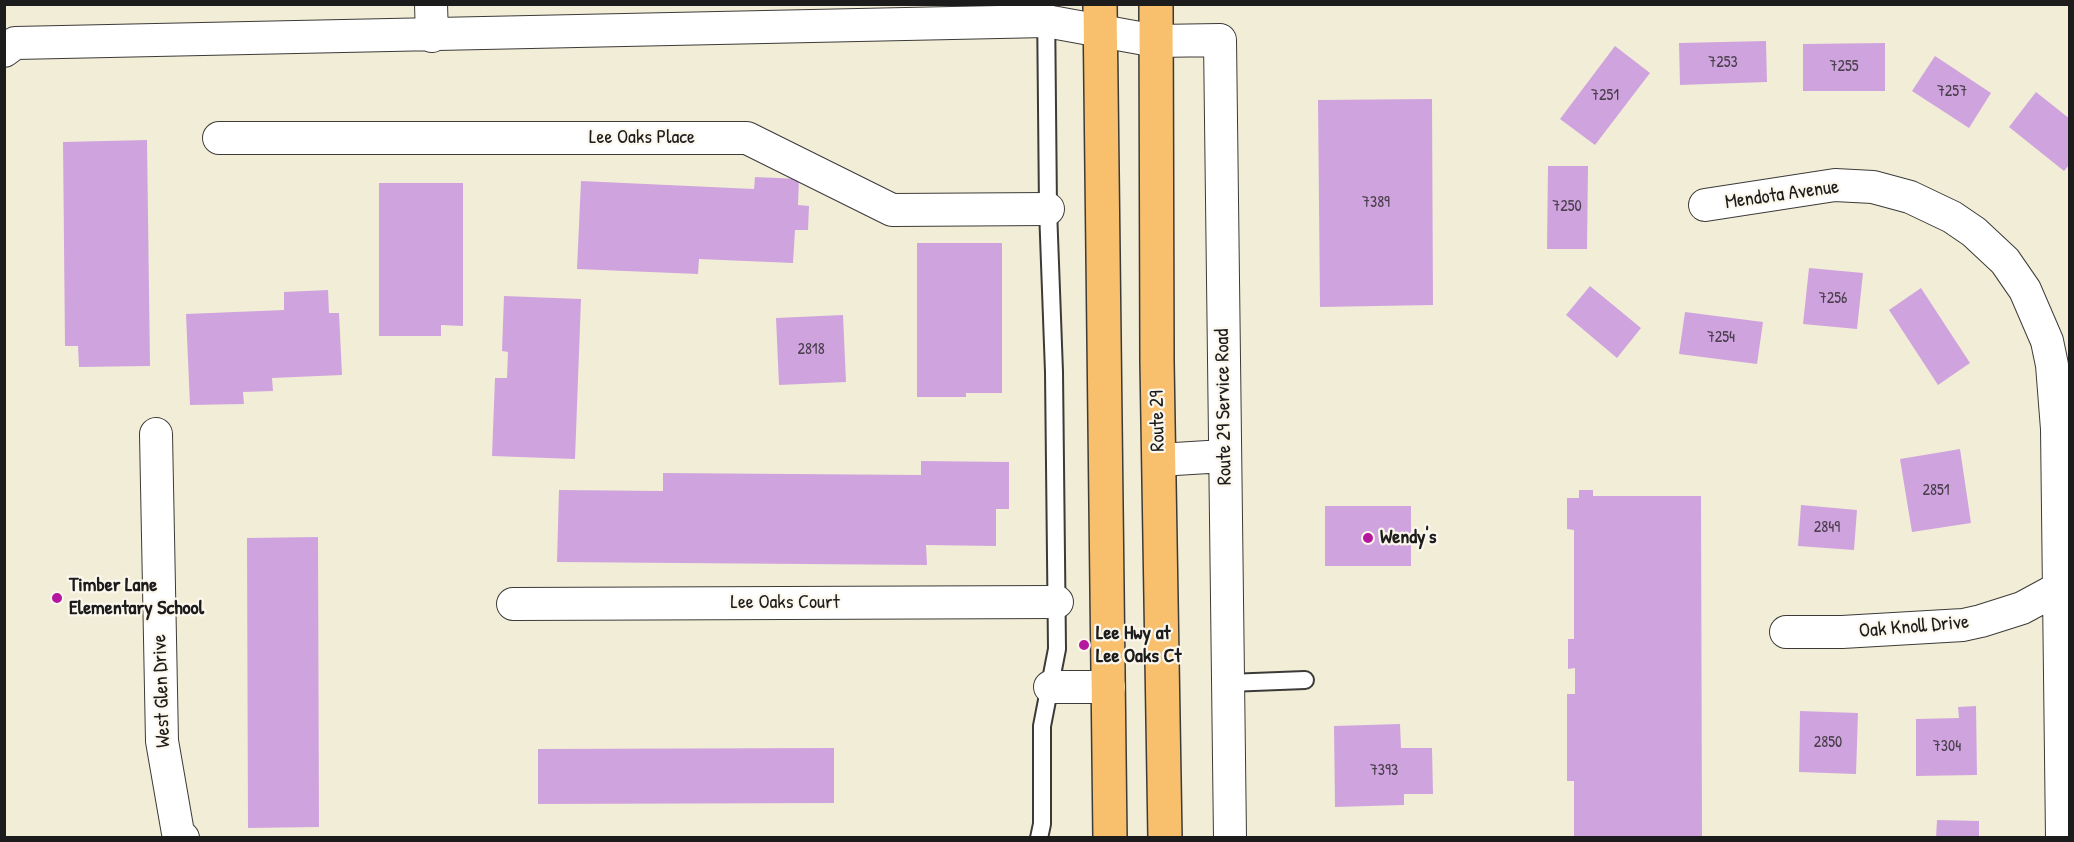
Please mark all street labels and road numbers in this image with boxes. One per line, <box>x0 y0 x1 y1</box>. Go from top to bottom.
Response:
street label: Lee Oaks Place <box>589 126 695 150</box>
street label: Mendota Avenue <box>1723 175 1841 215</box>
street label: Route 29 Service Road <box>1211 329 1237 485</box>
street label: Route 29 <box>1145 390 1171 452</box>
street label: Lee Oaks Court <box>730 591 840 615</box>
street label: Oak Knoll Drive <box>1858 610 1970 644</box>
street label: West Glen Drive <box>148 634 176 748</box>

